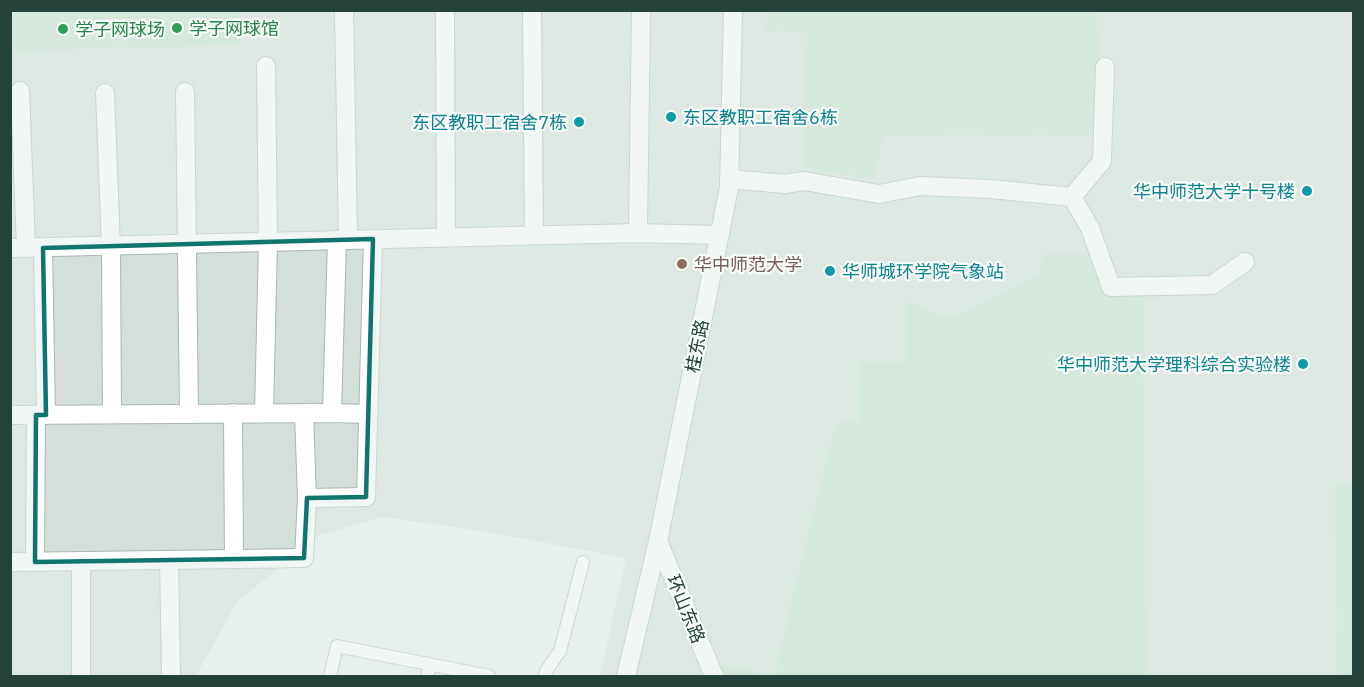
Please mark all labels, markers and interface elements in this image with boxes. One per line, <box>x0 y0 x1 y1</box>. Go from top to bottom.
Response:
place label: 学子网球馆 <box>189 17 279 40</box>
place label: 学子网球场 <box>75 18 165 41</box>
marker: 学子网球馆 <box>170 21 184 35</box>
marker: 学子网球场 <box>56 22 70 36</box>
place label: 东区教职工宿舍6栋 <box>683 106 838 129</box>
marker: 东区教职工宿舍6栋 <box>664 110 678 124</box>
place label: 东区教职工宿舍7栋 <box>412 111 567 134</box>
marker: 东区教职工宿舍7栋 <box>572 115 586 129</box>
place label: 华中师范大学十号楼 <box>1133 180 1295 203</box>
marker: 华中师范大学十号楼 <box>1300 184 1314 198</box>
place label: 华中师范大学 <box>694 253 802 276</box>
marker: 华中师范大学 <box>675 257 689 271</box>
place label: 华师城环学院气象站 <box>842 260 1004 283</box>
marker: 华师城环学院气象站 <box>823 264 837 278</box>
street label: 桂东路 <box>681 317 713 375</box>
place label: 华中师范大学理科综合实验楼 <box>1057 353 1291 376</box>
marker: 华中师范大学理科综合实验楼 <box>1296 357 1310 371</box>
street label: 环山东路 <box>662 571 710 647</box>

